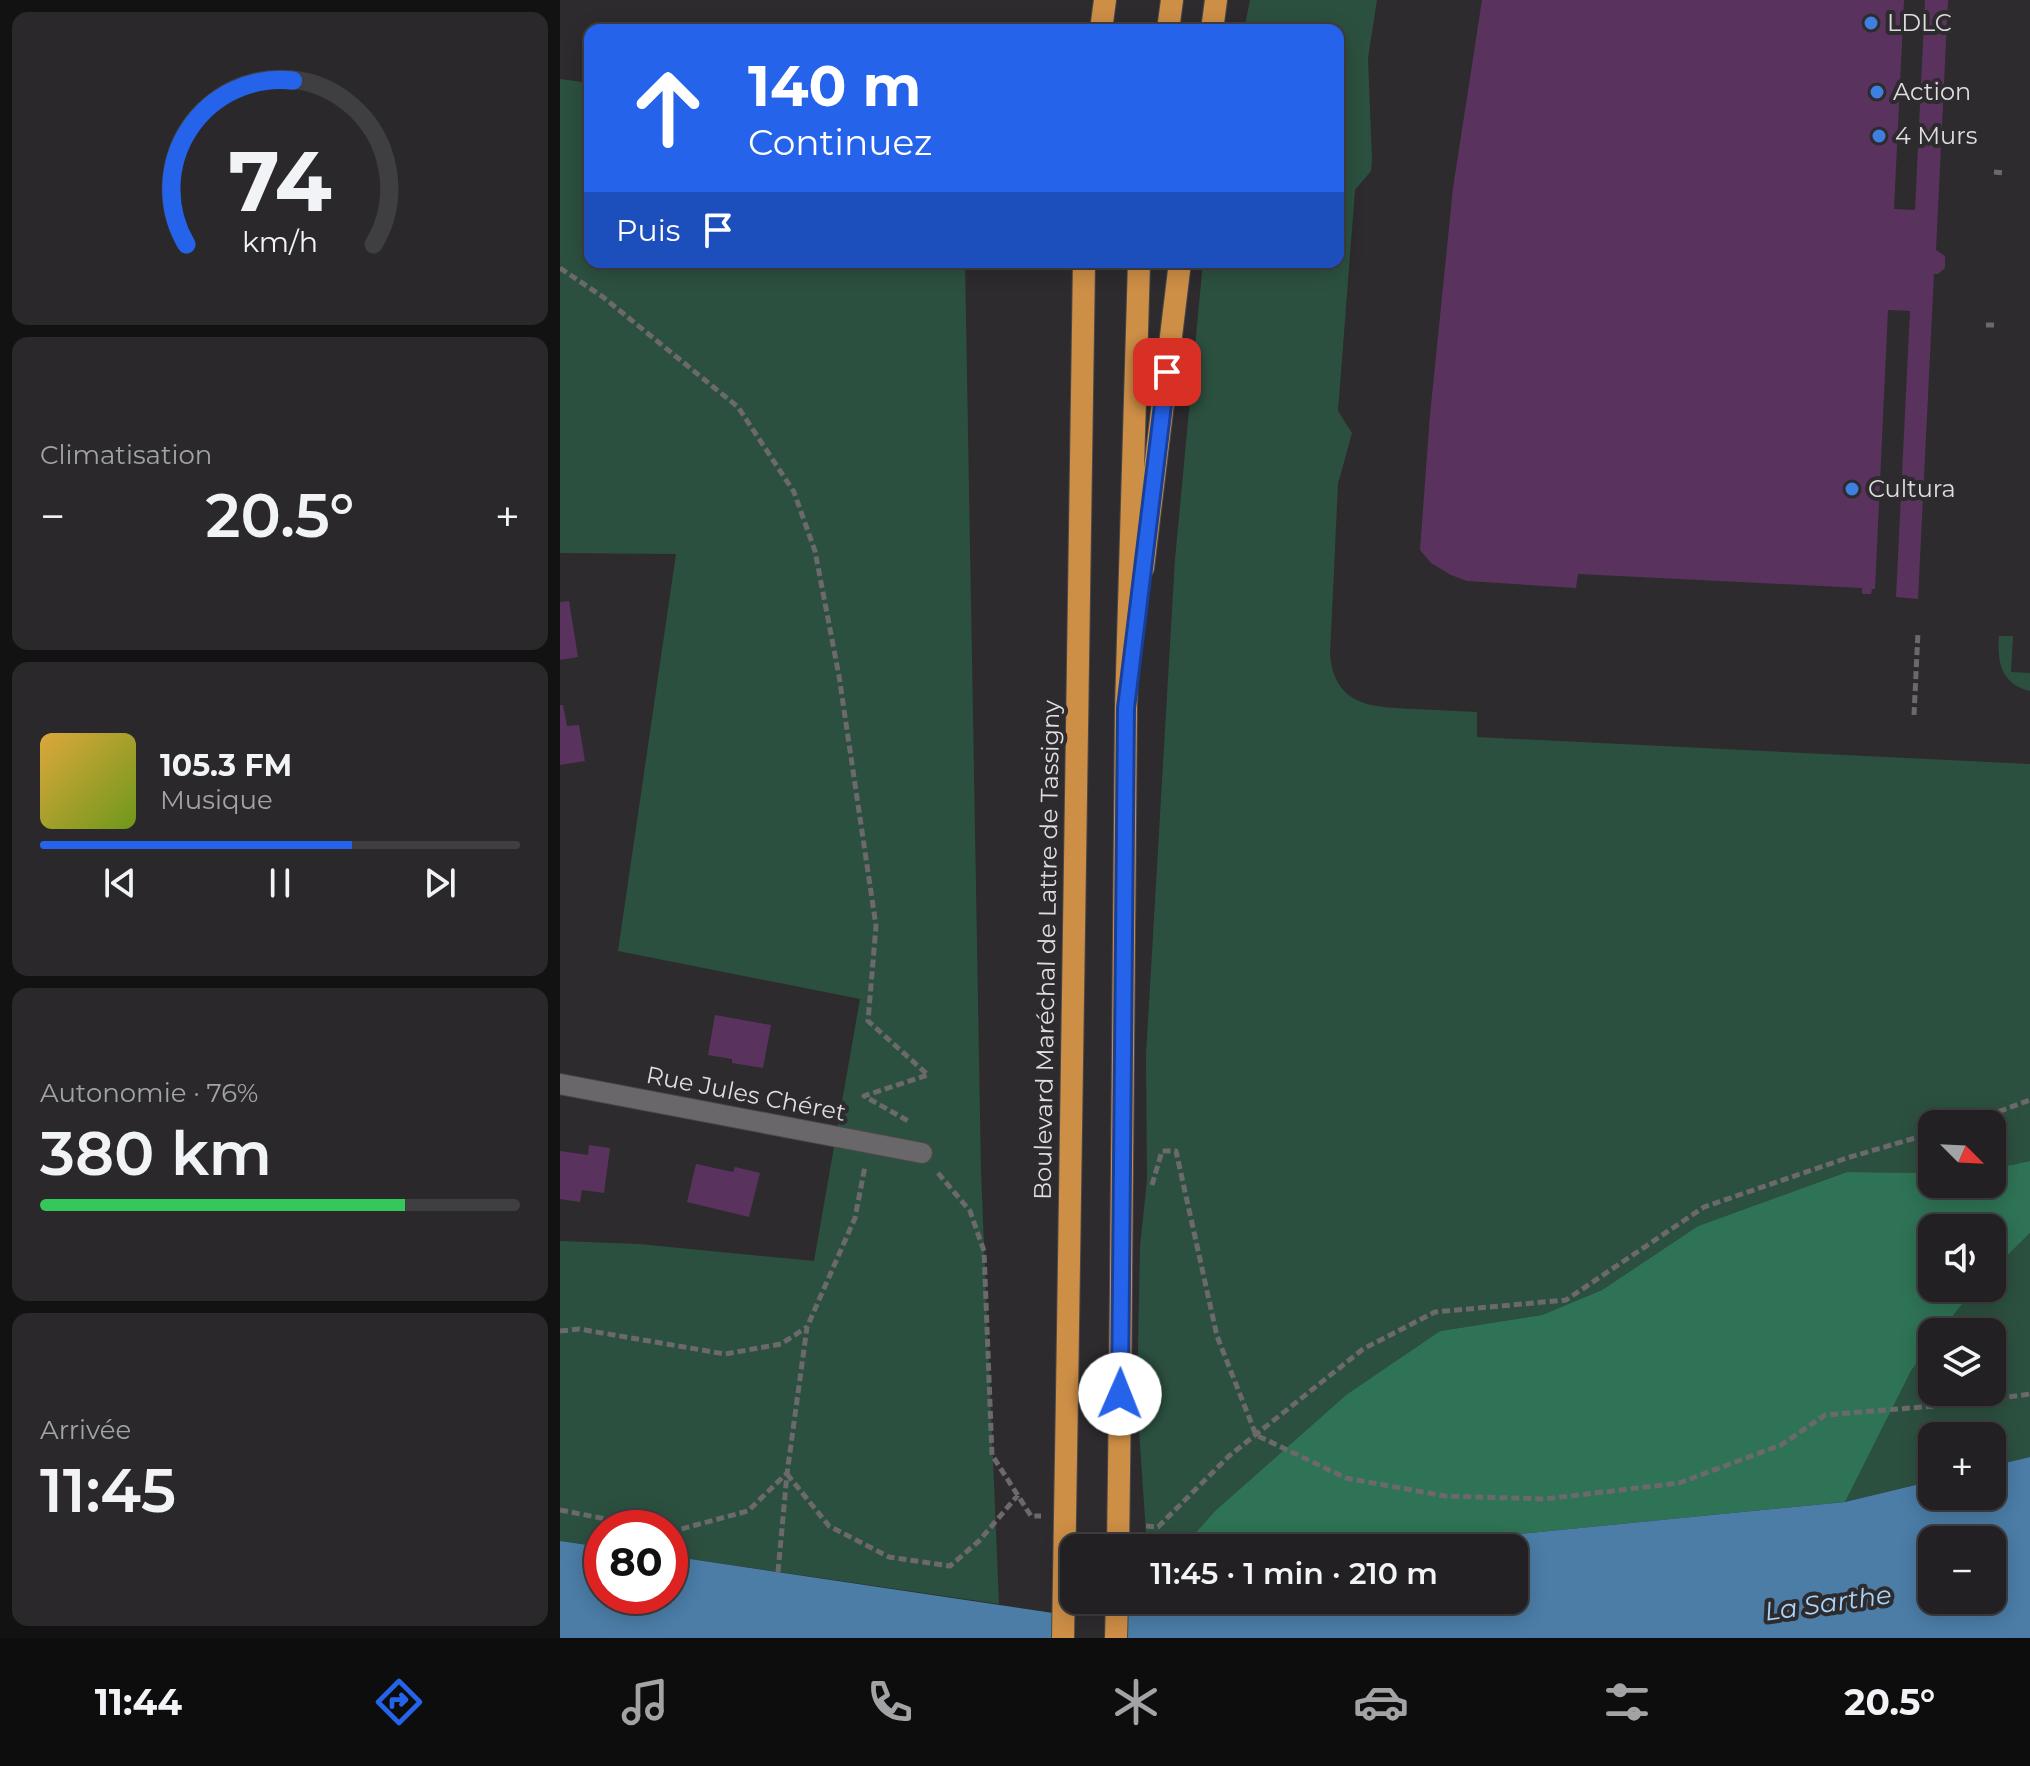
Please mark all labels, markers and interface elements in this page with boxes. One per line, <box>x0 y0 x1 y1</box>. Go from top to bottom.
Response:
place label: LDLC <box>1887 8 1952 37</box>
marker: LDLC <box>1862 14 1880 32</box>
text: 140 m <box>748 52 921 120</box>
icon: ahead <box>616 56 720 160</box>
place label: Action <box>1893 77 1971 106</box>
marker: Action <box>1868 83 1886 101</box>
text: Continuez <box>748 120 932 164</box>
place label: 4 Murs <box>1895 121 1977 150</box>
marker: 4 Murs <box>1870 127 1888 145</box>
text: 74 <box>228 129 332 231</box>
icon: arrive <box>696 208 740 252</box>
text: Puis <box>616 212 680 249</box>
text: km/h <box>242 224 318 259</box>
pin <box>1133 338 1201 406</box>
icon: arrive <box>1145 350 1189 394</box>
text: Climatisation <box>40 439 212 471</box>
place label: Cultura <box>1868 474 1956 503</box>
text: 20.5° <box>206 479 354 552</box>
marker: Cultura <box>1843 480 1861 498</box>
text: − <box>40 489 65 543</box>
text: + <box>495 489 520 543</box>
street label: Boulevard Maréchal de Lattre de Tassigny <box>1028 700 1065 1200</box>
text: 105.3 FM <box>160 747 292 784</box>
text: Musique <box>160 784 273 816</box>
icon: previous <box>98 861 142 905</box>
icon: pause <box>258 861 302 905</box>
icon: next <box>418 861 462 905</box>
street label: Rue Jules Chéret <box>644 1060 849 1127</box>
text: Autonomie · 76% <box>40 1077 258 1109</box>
north arrow <box>1918 1110 2006 1198</box>
map controls <box>1918 1110 2006 1614</box>
text: 380 km <box>40 1117 272 1190</box>
button: sound <box>1918 1214 2006 1302</box>
button: layers <box>1918 1318 2006 1406</box>
position arrow <box>1078 1352 1162 1436</box>
text: Arrivée <box>40 1414 131 1446</box>
button: + <box>1918 1422 2006 1510</box>
text: 11:45 <box>40 1454 176 1527</box>
speed limit sign: 80 <box>584 1510 688 1614</box>
button: − <box>1918 1526 2006 1614</box>
text: 11:45 · 1 min · 210 m <box>1150 1555 1438 1592</box>
water label: La Sarthe <box>1762 1578 1894 1628</box>
icon: directions <box>371 1674 427 1730</box>
icon: music <box>617 1674 673 1730</box>
icon: phone <box>862 1674 918 1730</box>
icon: climate <box>1108 1674 1164 1730</box>
icon: car <box>1353 1674 1409 1730</box>
icon: filters <box>1599 1674 1655 1730</box>
text: 11:44 <box>95 1680 182 1724</box>
text: 20.5° <box>1844 1680 1935 1724</box>

